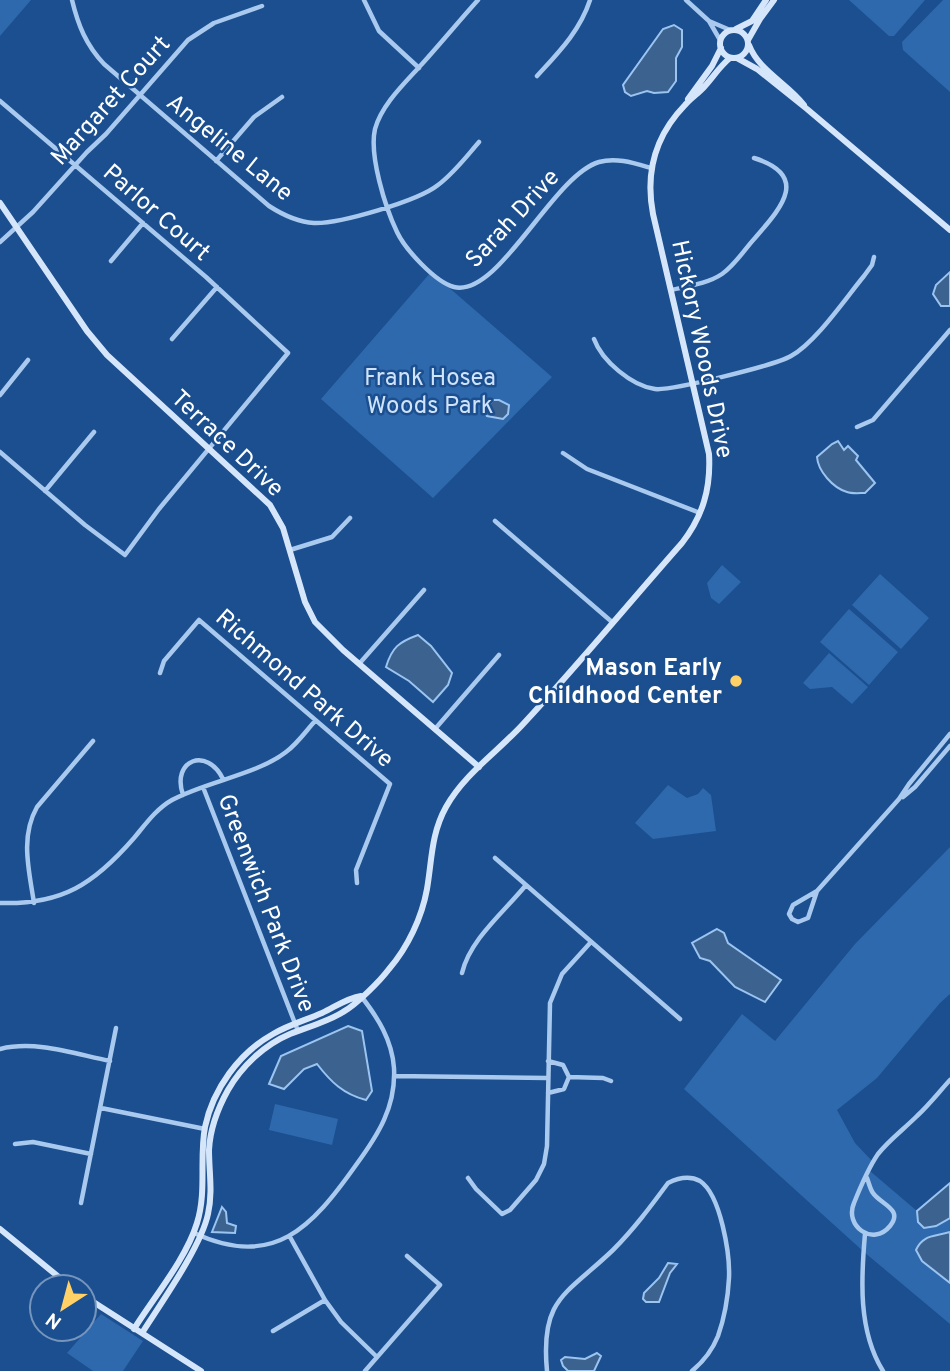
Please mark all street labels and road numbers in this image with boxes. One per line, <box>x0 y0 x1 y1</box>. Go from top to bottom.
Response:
street label: Margaret Court <box>45 30 178 172</box>
street label: Angeline Lane <box>159 88 298 209</box>
street label: Parlor Court <box>96 159 216 268</box>
street label: Sarah Drive <box>460 163 567 275</box>
street label: Hickory Woods Drive <box>663 238 739 461</box>
street label: Terrace Drive <box>164 385 289 504</box>
street label: Richmond Park Drive <box>208 604 399 775</box>
street label: Greenwich Park Drive <box>210 790 321 1017</box>

